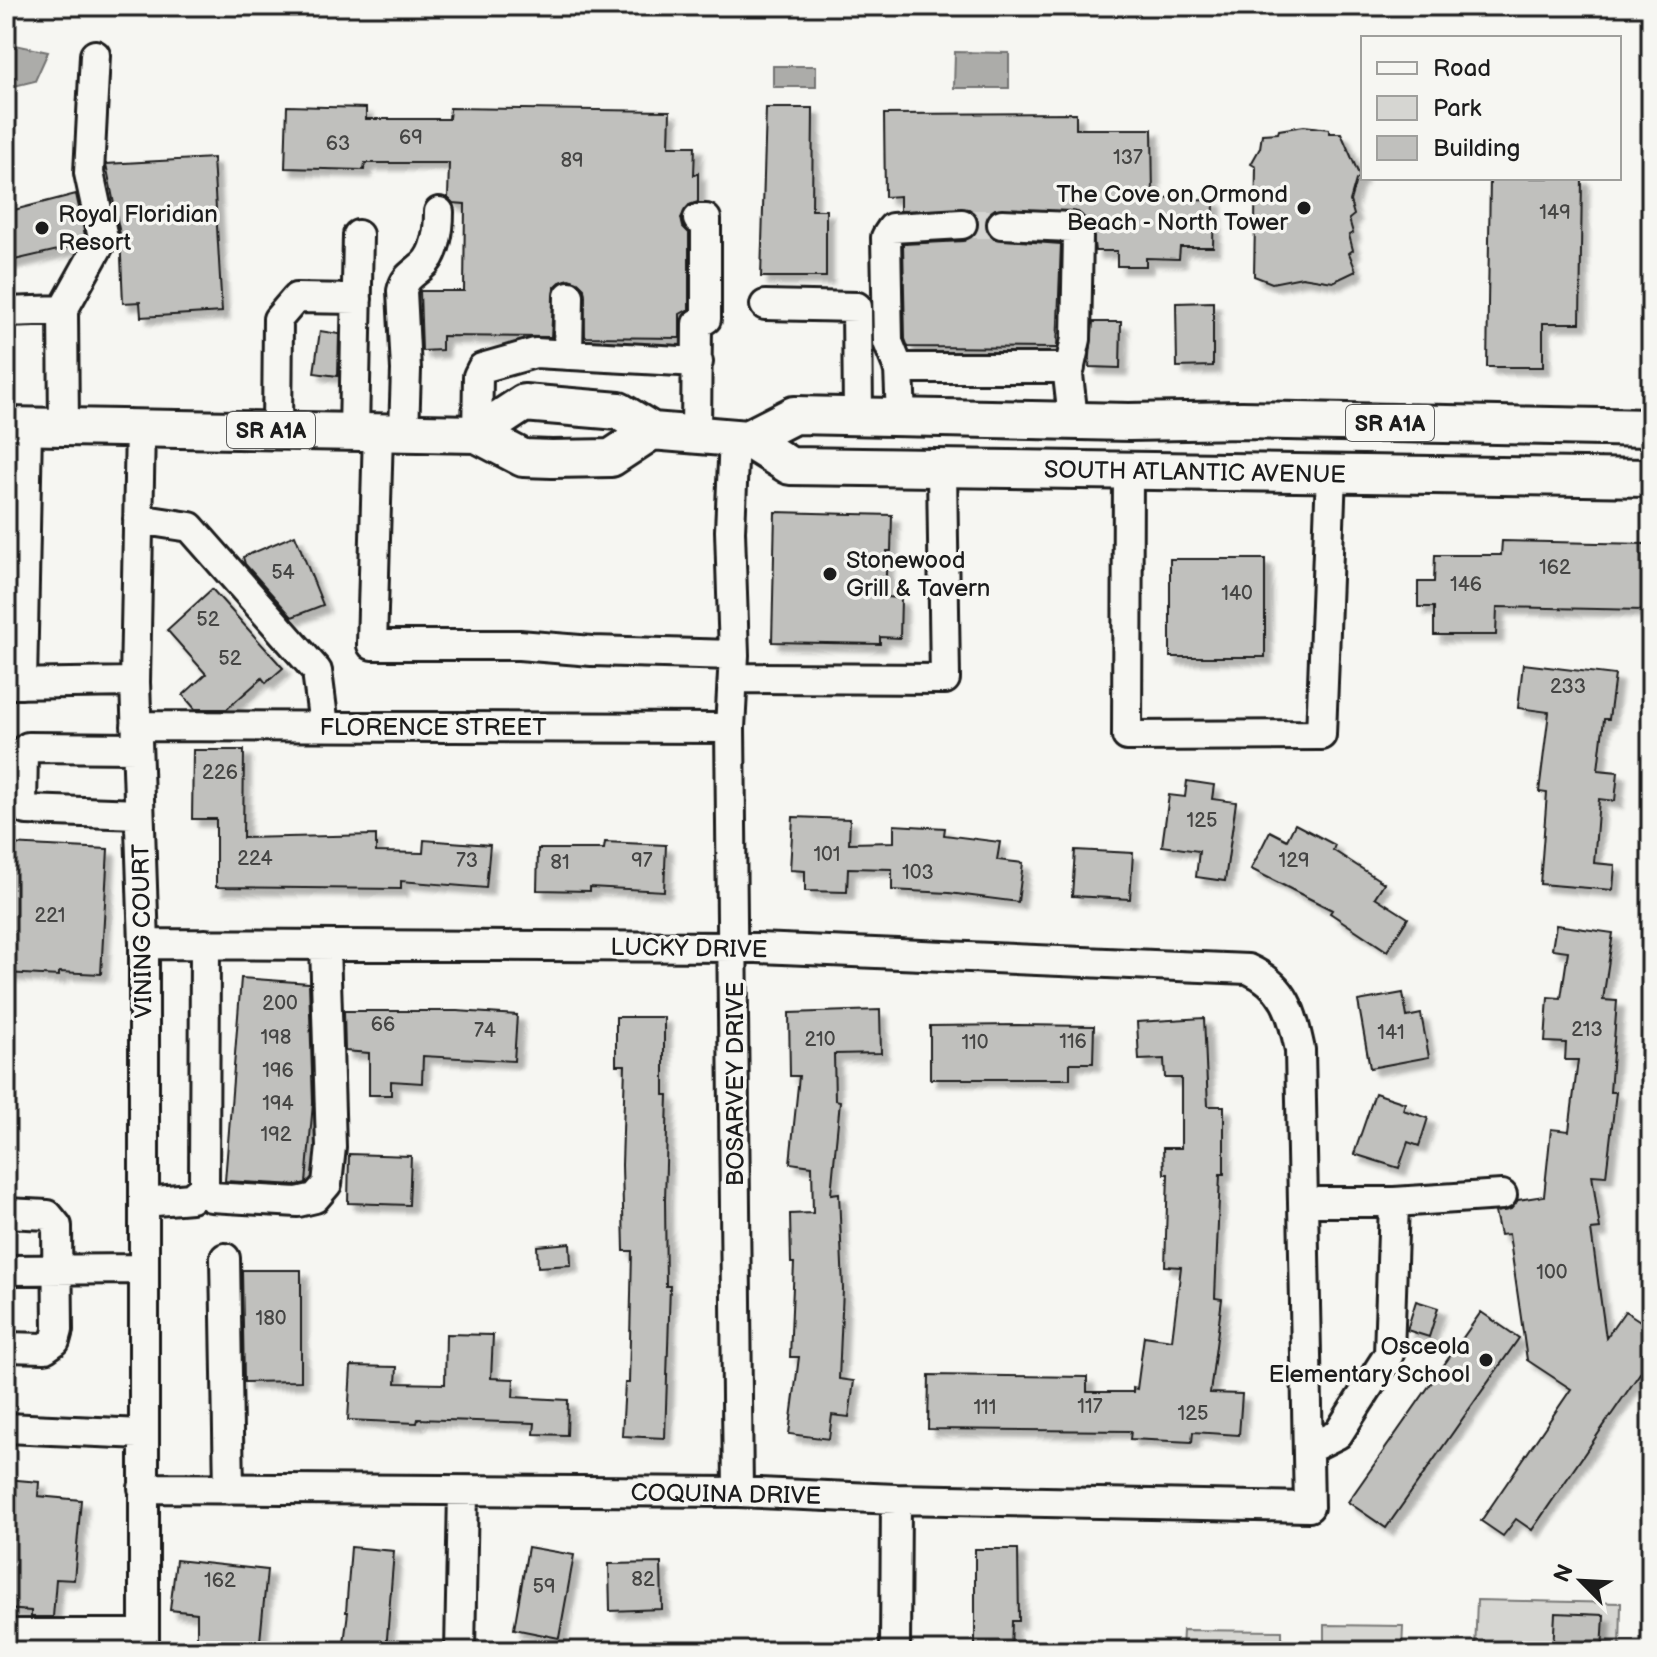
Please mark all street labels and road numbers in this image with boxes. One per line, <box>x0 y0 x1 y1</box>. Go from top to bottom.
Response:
road number: SR A1A <box>1346 405 1434 441</box>
road number: SR A1A <box>227 412 315 448</box>
street label: SOUTH ATLANTIC AVENUE <box>1044 455 1346 490</box>
street label: FLORENCE STREET <box>319 713 547 742</box>
street label: VINING COURT <box>126 843 159 1019</box>
street label: LUCKY DRIVE <box>610 933 768 964</box>
street label: BOSARVEY DRIVE <box>721 982 750 1186</box>
street label: COQUINA DRIVE <box>630 1478 822 1511</box>

